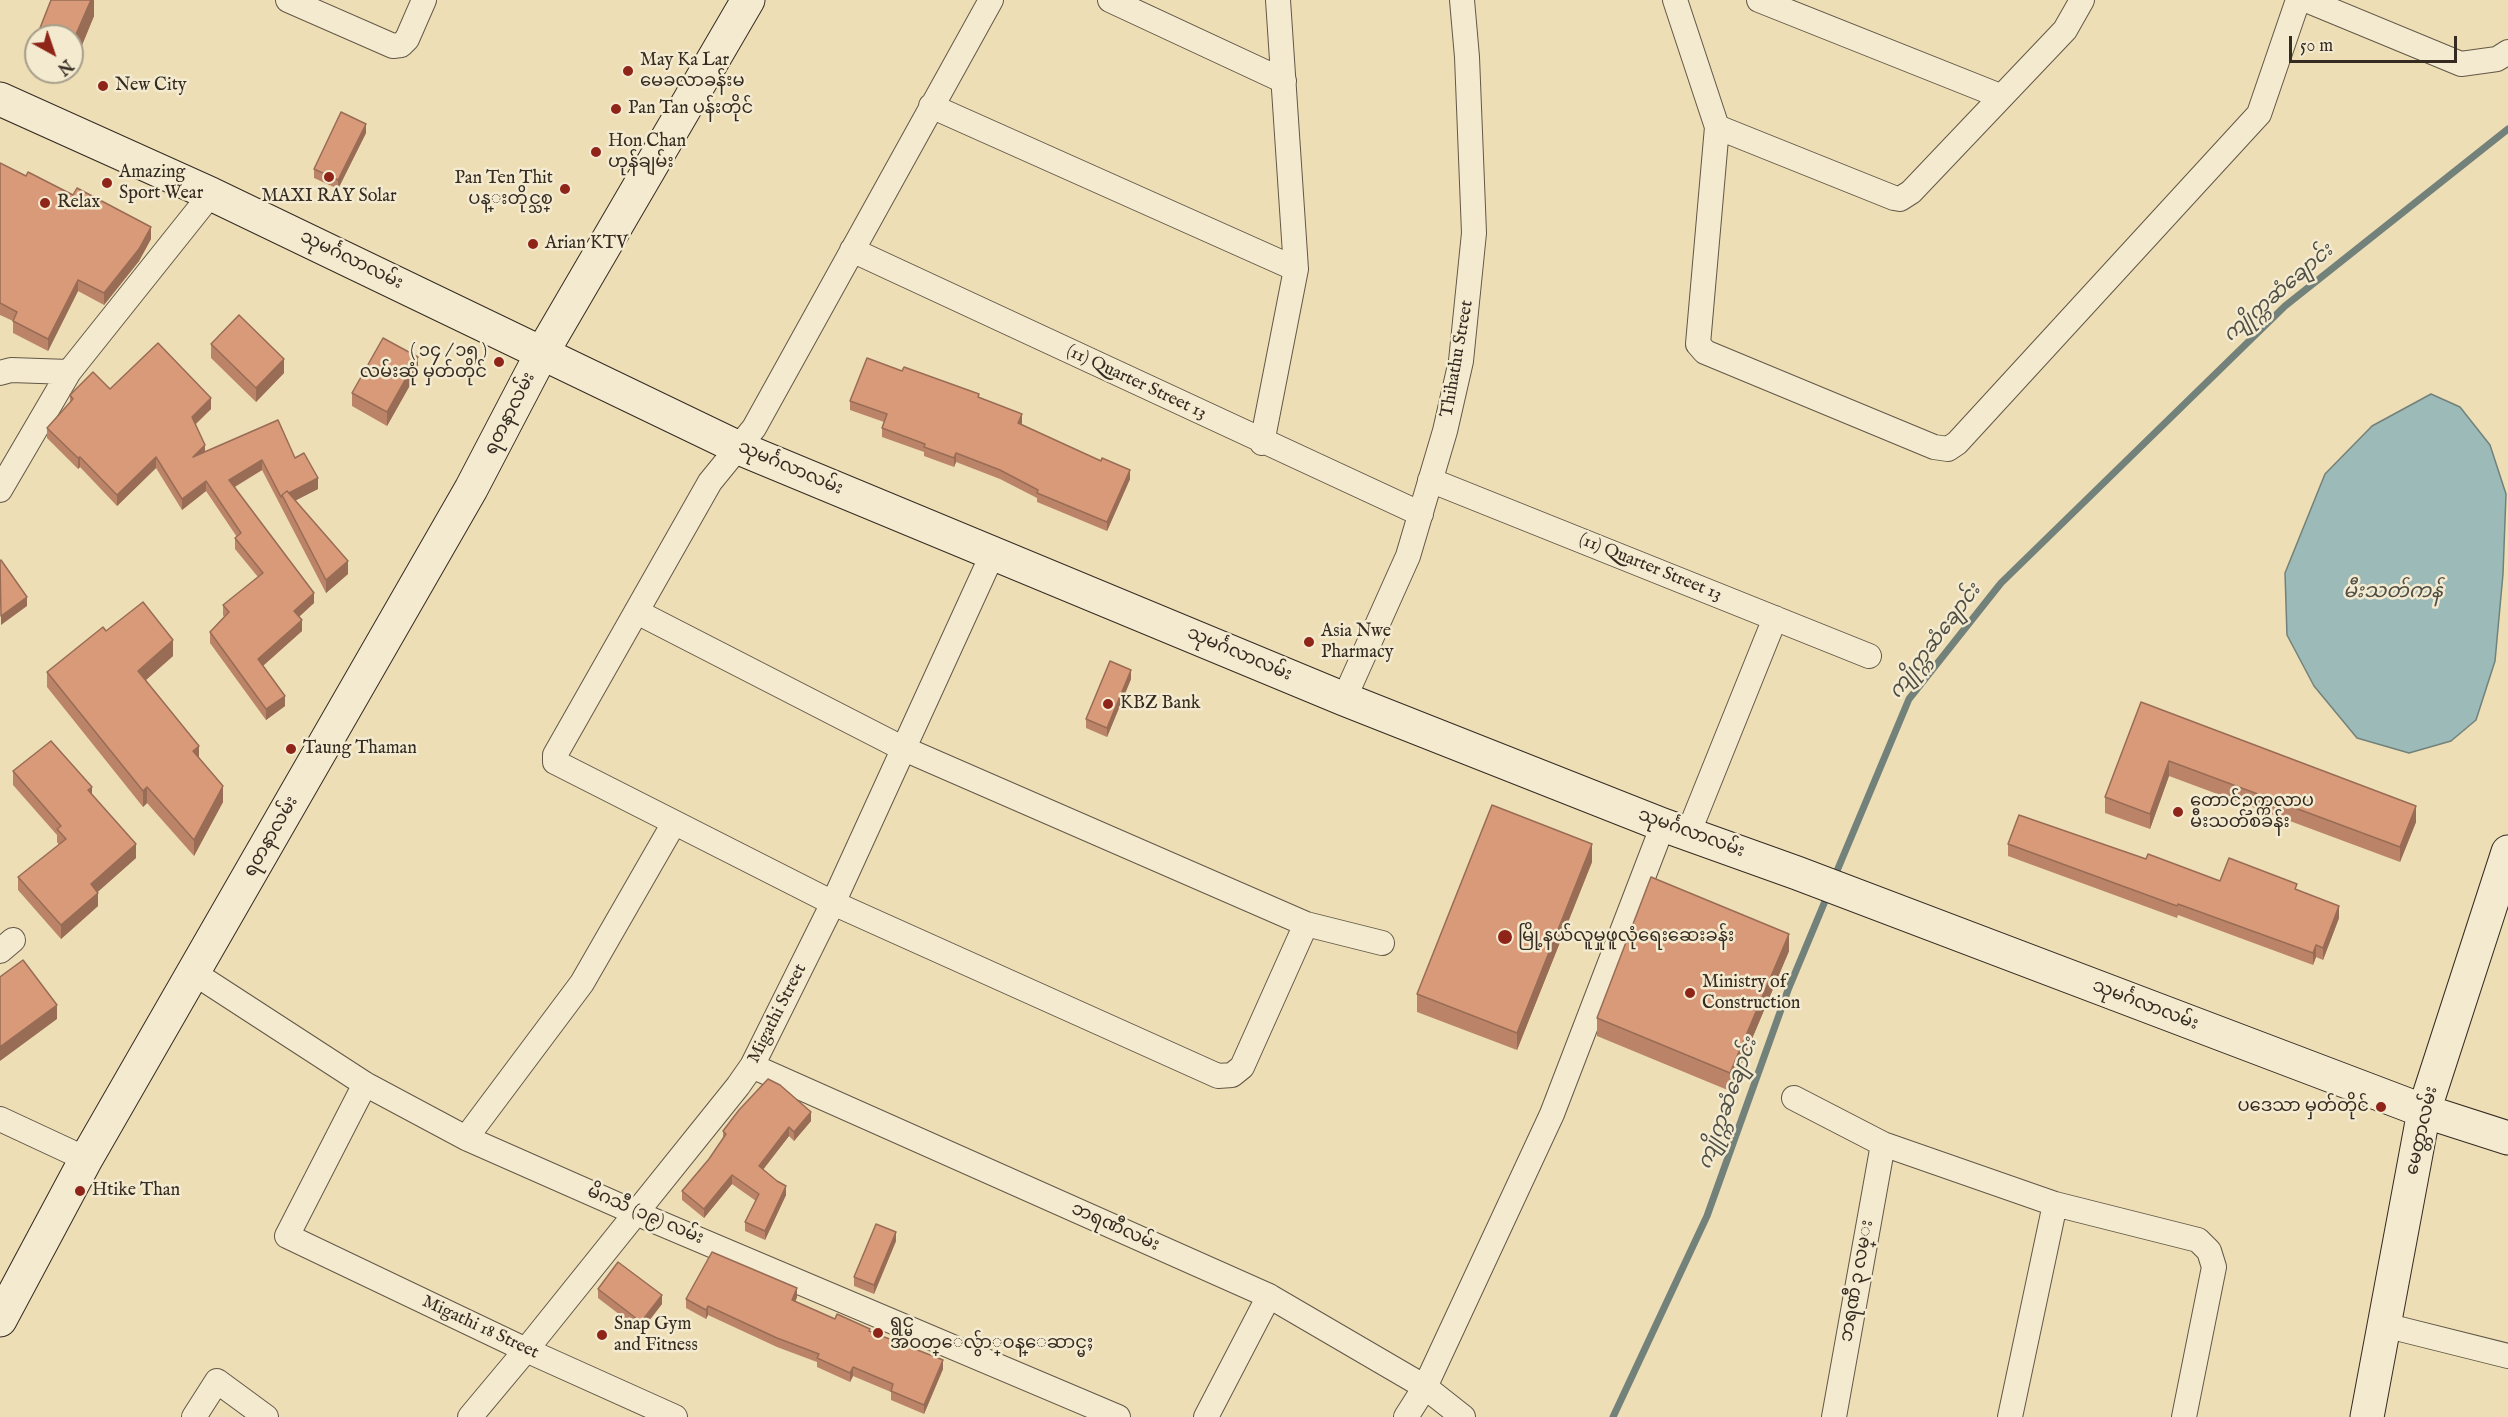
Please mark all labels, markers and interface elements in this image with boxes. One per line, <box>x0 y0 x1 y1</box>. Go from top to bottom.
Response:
north arrow <box>24 24 84 84</box>
scale bar <box>2292 24 2460 62</box>
text: 50 m <box>2300 35 2333 58</box>
place label: May Ka Lar မေခလာခန်းမ <box>640 50 745 92</box>
text: N <box>53 54 76 78</box>
marker: May Ka Lar မေခလာခန်းမ <box>621 64 635 78</box>
place label: New City <box>115 75 187 97</box>
marker: New City <box>96 79 110 93</box>
place label: Pan Tan ပန်းတိုင် <box>628 98 753 120</box>
marker: Pan Tan ပန်းတိုင် <box>609 102 623 116</box>
place label: Hon Chan ဟုန်ချမ်း <box>608 131 686 174</box>
marker: Hon Chan ဟုန်ချမ်း <box>589 145 603 159</box>
place label: Amazing Sport Wear <box>119 162 203 204</box>
place label: Pan Ten Thit ပန္းတိုင္သစ္ <box>454 168 553 210</box>
marker: MAXI RAY Solar <box>322 170 336 184</box>
marker: Amazing Sport Wear <box>100 176 114 190</box>
marker: Pan Ten Thit ပန္းတိုင္သစ္ <box>558 182 572 196</box>
place label: MAXI RAY Solar <box>261 186 397 208</box>
place label: Relax <box>57 192 100 214</box>
marker: Relax <box>38 196 52 210</box>
street label: သုမင်္ဂလာလမ်း <box>296 227 406 295</box>
place label: Arian KTV <box>545 233 628 255</box>
marker: Arian KTV <box>526 237 540 251</box>
water label: ကျိုက္ကဆံချောင်း <box>2219 240 2339 348</box>
street label: Thihathu Street <box>1437 299 1479 419</box>
place label: ( ၁၄ / ၁၅ ) လမ်းဆုံ မှတ်တိုင် <box>360 341 487 384</box>
street label: (11) Quarter Street 13 <box>1063 341 1209 425</box>
marker: ( ၁၄ / ၁၅ ) လမ်းဆုံ မှတ်တိုင် <box>492 355 506 369</box>
street label: ရတနာလမ်း <box>481 369 541 459</box>
street label: သုမင်္ဂလာလမ်း <box>734 437 846 501</box>
street label: (11) Quarter Street 13 <box>1575 530 1725 606</box>
water label: ကျိုက္ကဆံချောင်း <box>1885 580 1987 704</box>
water label: မီးသတ်ကန် <box>2343 581 2443 605</box>
place label: Asia Nwe Pharmacy <box>1321 621 1394 664</box>
street label: သုမင်္ဂလာလမ်း <box>1183 623 1295 687</box>
marker: Asia Nwe Pharmacy <box>1302 635 1316 649</box>
place label: KBZ Bank <box>1120 693 1200 715</box>
marker: KBZ Bank <box>1101 697 1115 711</box>
place label: Taung Thaman <box>303 738 417 760</box>
marker: Taung Thaman <box>284 742 298 756</box>
place label: တောင်ဥက္ကလာပ မီးသတ်စခန်း <box>2190 791 2314 834</box>
street label: ရတနာလမ်း <box>240 793 304 881</box>
street label: သုမင်္ဂလာလမ်း <box>1635 805 1747 863</box>
marker: တောင်ဥက္ကလာပ မီးသတ်စခန်း <box>2171 805 2185 819</box>
place label: မြို့နယ်လူမှုဖူလုံရေးဆေးခန်း <box>1518 926 1734 948</box>
marker: မြို့နယ်လူမှုဖူလုံရေးဆေးခန်း <box>1496 928 1514 946</box>
street label: Migathi Street <box>744 961 812 1067</box>
place label: Ministry of Construction <box>1702 972 1800 1014</box>
street label: သုမင်္ဂလာလမ်း <box>2089 976 2201 1036</box>
marker: Ministry of Construction <box>1683 986 1697 1000</box>
water label: ကျိုက္ကဆံချောင်း <box>1694 1035 1764 1173</box>
street label: မေတ္တာလမ်း <box>2402 1085 2444 1177</box>
place label: ပဒေသာ မှတ်တိုင် <box>2237 1096 2369 1118</box>
marker: ပဒေသာ မှတ်တိုင် <box>2374 1100 2388 1114</box>
place label: Htike Than <box>92 1180 180 1202</box>
street label: မိဂသီ (၁၉) လမ်း <box>584 1182 706 1250</box>
marker: Htike Than <box>73 1184 87 1198</box>
street label: ဘရဏီလမ်း <box>1068 1199 1162 1257</box>
street label: ဘရဏီ ၃ လမ္း <box>1837 1218 1879 1344</box>
street label: Migathi 18 Street <box>418 1292 542 1364</box>
place label: ရွင္မ အဝတ္ေလွ်ာ္ဝန္ေဆာင္မႈ <box>890 1312 1093 1354</box>
place label: Snap Gym and Fitness <box>614 1314 698 1356</box>
marker: ရွင္မ အဝတ္ေလွ်ာ္ဝန္ေဆာင္မႈ <box>871 1326 885 1340</box>
marker: Snap Gym and Fitness <box>595 1328 609 1342</box>

